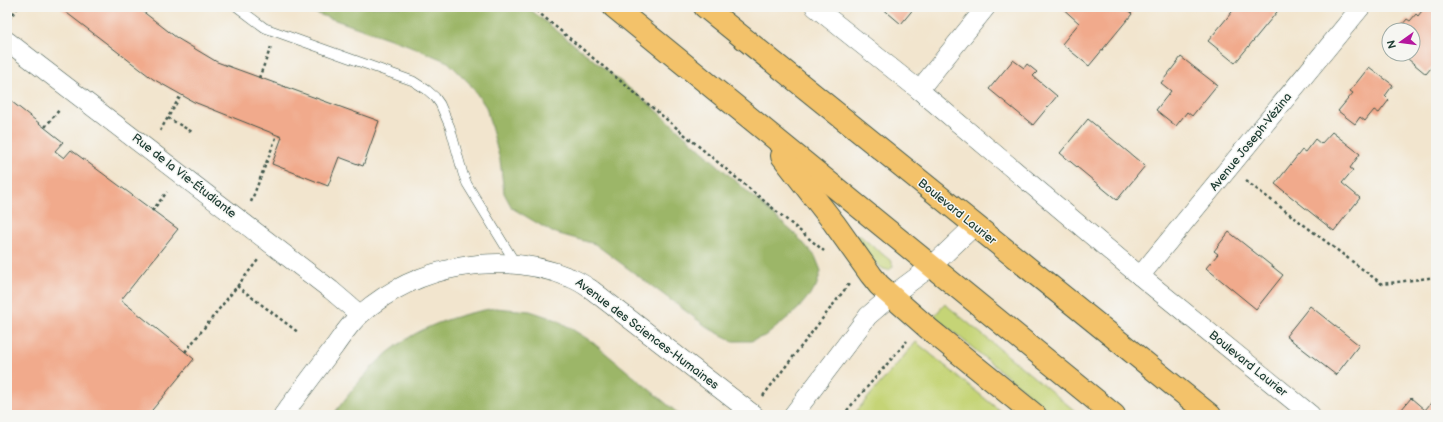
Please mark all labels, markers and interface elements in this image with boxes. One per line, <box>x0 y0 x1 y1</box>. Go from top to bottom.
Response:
north arrow <box>1381 22 1421 62</box>
text: N <box>1384 39 1399 50</box>
street label: Avenue Joseph-Vézina <box>1207 90 1295 194</box>
street label: Rue de la Vie-Étudiante <box>129 130 240 221</box>
street label: Boulevard Laurier <box>915 176 1000 249</box>
street label: Avenue des Sciences-Humaines <box>572 275 722 393</box>
street label: Boulevard Laurier <box>1206 328 1291 401</box>

